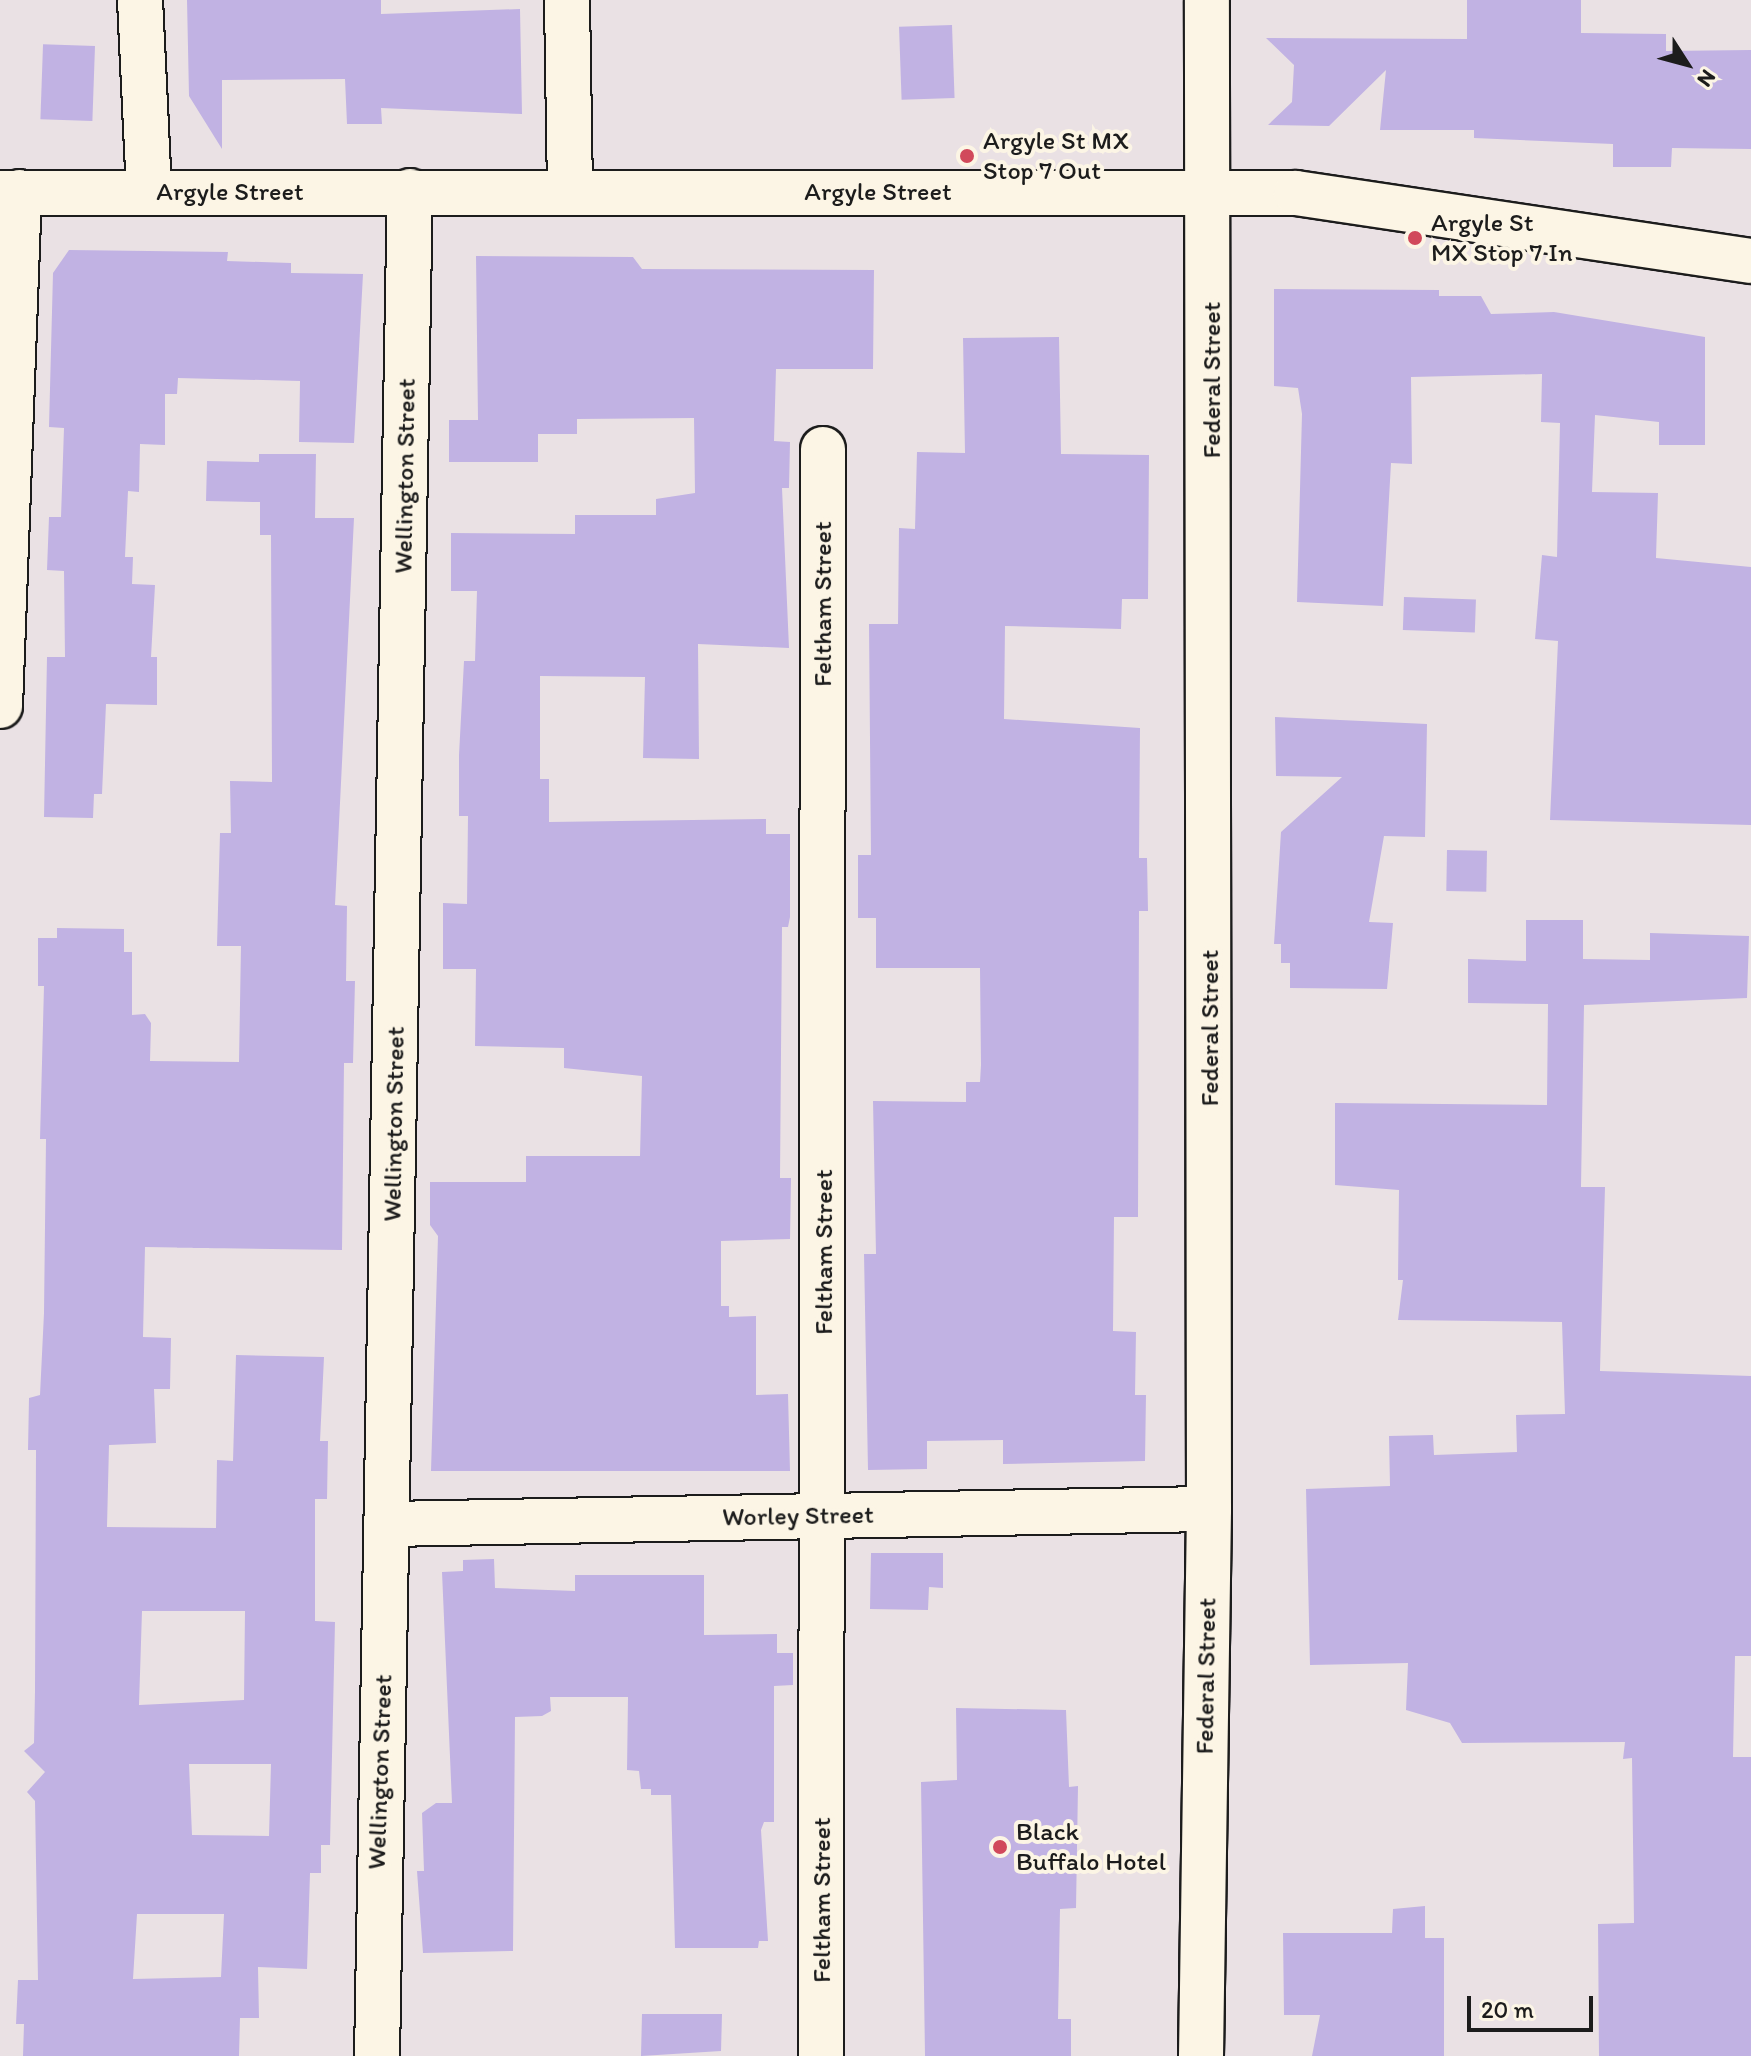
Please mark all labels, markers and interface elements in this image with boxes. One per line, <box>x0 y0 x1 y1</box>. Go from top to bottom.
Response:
north arrow <box>1647 24 1727 104</box>
text: N <box>1692 64 1722 92</box>
place label: Argyle St MX Stop 7 Out <box>983 125 1128 186</box>
marker: Argyle St MX Stop 7 Out <box>958 147 976 165</box>
street label: Argyle Street <box>157 176 303 208</box>
street label: Argyle Street <box>805 176 951 208</box>
place label: Argyle St MX Stop 7 In <box>1431 207 1573 268</box>
marker: Argyle St MX Stop 7 In <box>1406 229 1424 247</box>
street label: Federal Street <box>1196 302 1228 458</box>
street label: Wellington Street <box>388 378 422 574</box>
street label: Feltham Street <box>807 521 839 687</box>
street label: Federal Street <box>1194 950 1226 1106</box>
street label: Wellington Street <box>377 1026 411 1222</box>
street label: Feltham Street <box>808 1169 840 1335</box>
street label: Worley Street <box>722 1499 874 1533</box>
street label: Federal Street <box>1189 1597 1223 1755</box>
street label: Wellington Street <box>361 1674 399 1870</box>
place label: Black Buffalo Hotel <box>1016 1816 1166 1878</box>
street label: Feltham Street <box>806 1817 838 1983</box>
marker: Black Buffalo Hotel <box>991 1838 1009 1856</box>
scale bar <box>1471 1980 1597 2030</box>
text: 20 m <box>1481 1995 1534 2024</box>

